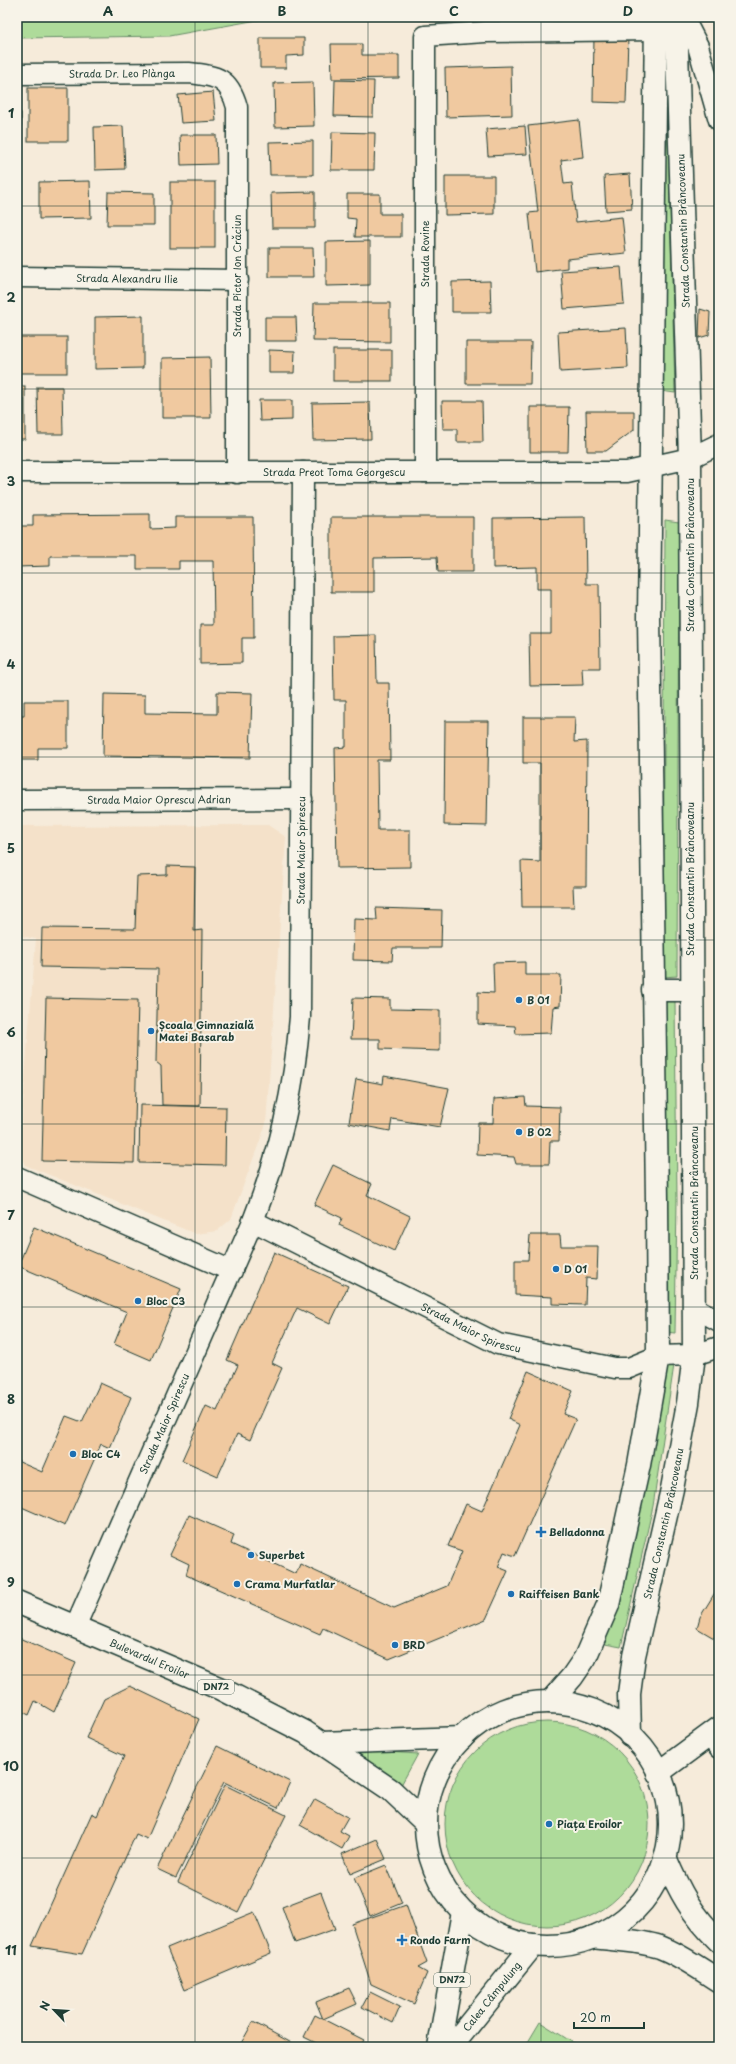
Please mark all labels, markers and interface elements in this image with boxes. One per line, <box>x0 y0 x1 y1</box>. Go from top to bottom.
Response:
text: A <box>103 1 113 20</box>
text: B <box>278 1 287 20</box>
text: C <box>449 1 459 20</box>
text: D <box>623 1 633 20</box>
street label: Strada Dr. Leo Plànga <box>69 65 176 81</box>
text: 1 <box>8 103 14 122</box>
street label: Strada Constantin Brâncoveanu <box>672 154 693 308</box>
street label: Strada Pictor Ion Crăciun <box>229 215 244 338</box>
street label: Strada Rovine <box>417 220 432 288</box>
street label: Strada Alexandru Ilie <box>76 270 179 286</box>
text: 2 <box>6 287 16 306</box>
street label: Strada Preot Toma Georgescu <box>263 464 405 479</box>
text: 3 <box>7 471 16 490</box>
street label: Strada Constantin Brâncoveanu <box>682 478 697 632</box>
text: 4 <box>7 654 16 673</box>
street label: Strada Maior Oprescu Adrian <box>87 791 231 807</box>
street label: Strada Maior Spirescu <box>293 796 308 905</box>
street label: Strada Constantin Brâncoveanu <box>682 802 697 956</box>
text: 5 <box>7 838 15 857</box>
place label: B 01 <box>527 992 550 1007</box>
marker: B 01 <box>514 995 524 1005</box>
place label: Școala Gimnazială Matei Basarab <box>159 1017 254 1044</box>
text: 6 <box>6 1022 16 1041</box>
marker: Școala Gimnazială Matei Basarab <box>146 1026 156 1036</box>
place label: B 02 <box>527 1124 551 1139</box>
street label: Strada Constantin Brâncoveanu <box>686 1126 701 1280</box>
marker: B 02 <box>514 1127 524 1137</box>
text: 7 <box>7 1205 15 1224</box>
place label: D 01 <box>564 1261 587 1276</box>
marker: D 01 <box>551 1264 561 1274</box>
place label: Bloc C3 <box>146 1293 185 1308</box>
marker: Bloc C3 <box>133 1296 143 1306</box>
street label: Strada Maior Spirescu <box>418 1299 522 1356</box>
street label: Strada Maior Spirescu <box>135 1371 192 1476</box>
text: 8 <box>7 1389 15 1408</box>
place label: Bloc C4 <box>81 1446 120 1461</box>
street label: Strada Constantin Brâncoveanu <box>639 1447 686 1601</box>
marker: Bloc C4 <box>68 1449 78 1459</box>
place label: Belladonna <box>549 1524 605 1539</box>
marker: Belladonna <box>536 1527 546 1537</box>
place label: Superbet <box>259 1547 305 1562</box>
marker: Superbet <box>246 1550 256 1560</box>
text: 9 <box>7 1572 15 1591</box>
place label: Crama Murfatlar <box>245 1576 336 1591</box>
marker: Crama Murfatlar <box>232 1579 242 1589</box>
place label: Raiffeisen Bank <box>519 1586 600 1601</box>
marker: Raiffeisen Bank <box>506 1589 516 1599</box>
street label: Bulevardul Eroilor <box>107 1634 192 1682</box>
place label: BRD <box>403 1637 425 1652</box>
marker: BRD <box>390 1640 400 1650</box>
road number: DN72 <box>198 1680 234 1694</box>
text: 10 <box>3 1756 19 1775</box>
place label: Piața Eroilor <box>557 1816 623 1831</box>
marker: Piața Eroilor <box>544 1819 554 1829</box>
place label: Rondo Farm <box>410 1932 471 1947</box>
marker: Rondo Farm <box>397 1935 407 1945</box>
text: 11 <box>5 1940 17 1959</box>
street label: Calea Câmpulung <box>459 1958 524 2034</box>
road number: DN72 <box>434 1973 470 1987</box>
north arrow <box>34 1990 74 2030</box>
text: N <box>35 1998 54 2013</box>
scale bar <box>574 2004 644 2030</box>
text: 20 m <box>580 2008 611 2026</box>

